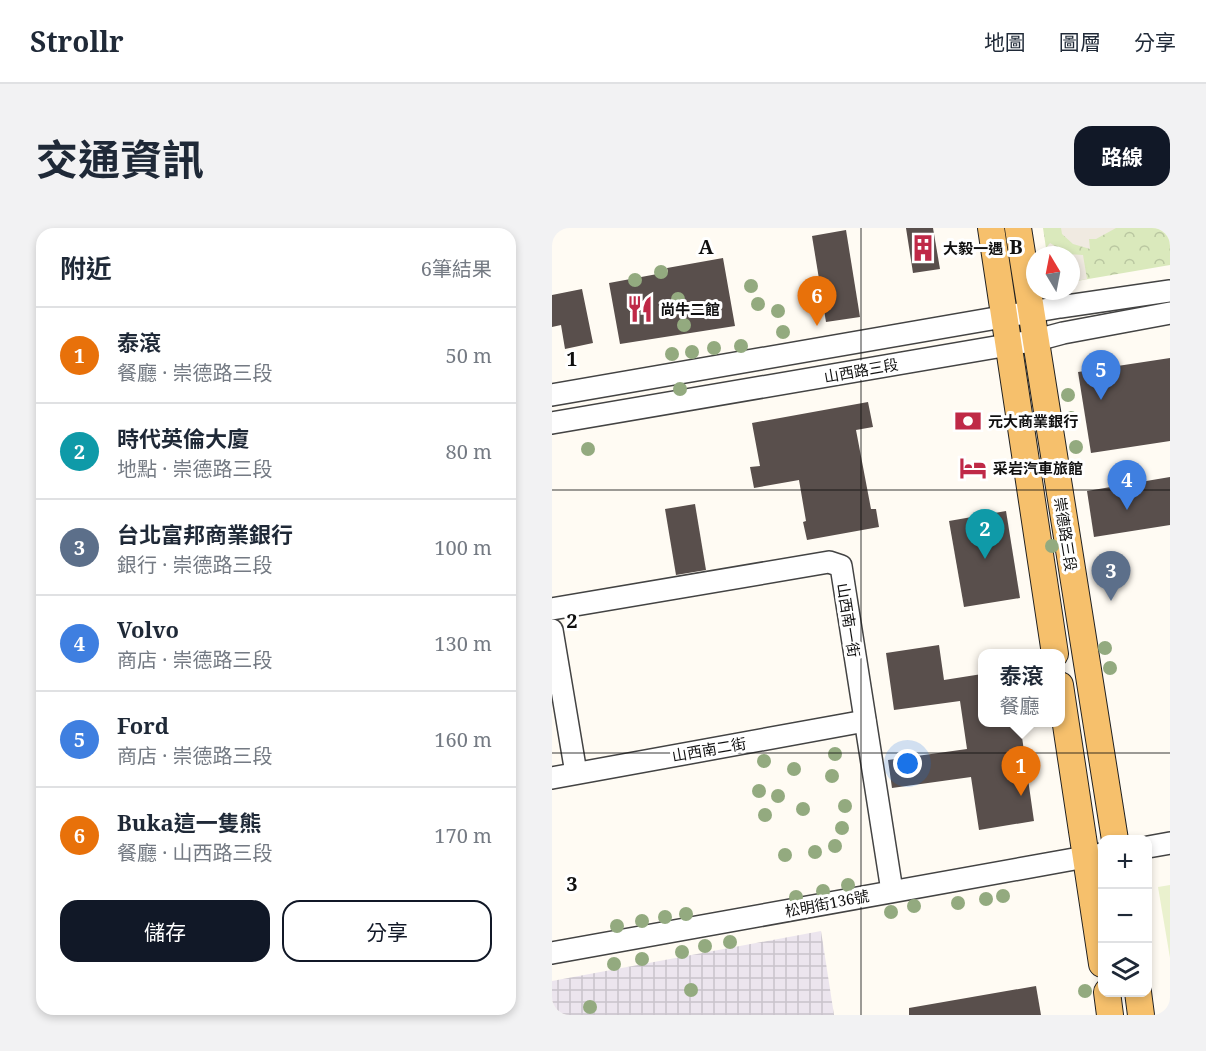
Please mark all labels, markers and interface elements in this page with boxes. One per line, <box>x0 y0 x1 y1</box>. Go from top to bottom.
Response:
text: Strollr <box>30 22 124 60</box>
text: 地圖 <box>984 28 1026 56</box>
text: 圖層 <box>1059 28 1101 56</box>
text: 分享 <box>1134 28 1176 56</box>
button: 路線 <box>1074 126 1170 186</box>
text: 交通資訊 <box>36 130 204 187</box>
text: A <box>698 233 714 260</box>
building icon: 大毅一遇 <box>908 233 938 263</box>
text: B <box>1009 233 1023 260</box>
place label: 大毅一遇 <box>943 238 1003 258</box>
north arrow <box>1026 246 1080 300</box>
text: 附近 <box>60 250 112 286</box>
text: 6筆結果 <box>421 255 492 282</box>
pin: 6 <box>798 276 836 326</box>
restaurant icon: 尚牛二館 <box>625 294 655 324</box>
place label: 尚牛二館 <box>660 299 720 319</box>
text: 泰滾 <box>117 327 161 357</box>
text: 1 <box>74 342 85 369</box>
text: 50 m <box>446 342 492 369</box>
text: 1 <box>566 345 578 372</box>
pin: 5 <box>1082 350 1120 400</box>
street label: 山西路三段 <box>822 354 900 386</box>
text: 餐廳 · 崇德路三段 <box>117 359 272 386</box>
bank icon: 元大商業銀行 <box>953 406 983 436</box>
place label: 元大商業銀行 <box>988 411 1078 431</box>
text: 時代英倫大廈 <box>117 423 249 453</box>
text: 2 <box>74 438 85 465</box>
text: 80 m <box>446 438 492 465</box>
hotel icon: 采岩汽車旅館 <box>958 453 988 483</box>
text: 地點 · 崇德路三段 <box>117 455 272 482</box>
place label: 采岩汽車旅館 <box>993 458 1083 478</box>
pin: 4 <box>1108 460 1146 510</box>
street label: 崇德路三段 <box>1050 495 1082 573</box>
pin: 2 <box>966 510 1004 559</box>
text: 台北富邦商業銀行 <box>117 519 293 549</box>
text: 3 <box>74 534 85 561</box>
text: 100 m <box>434 534 492 561</box>
text: 銀行 · 崇德路三段 <box>117 551 272 578</box>
pin: 3 <box>1092 552 1130 601</box>
street label: 山西南一街 <box>833 581 865 659</box>
text: 2 <box>566 607 578 634</box>
text: Volvo <box>117 614 179 644</box>
text: 4 <box>74 630 85 657</box>
text: 130 m <box>434 630 492 657</box>
text: 商店 · 崇德路三段 <box>117 646 272 673</box>
popup <box>978 649 1065 727</box>
text: 泰滾 <box>999 660 1044 690</box>
text: 餐廳 <box>999 692 1039 719</box>
text: Ford <box>117 710 169 740</box>
text: 5 <box>74 726 85 753</box>
text: 160 m <box>434 726 492 753</box>
street label: 山西南二街 <box>670 733 748 765</box>
text: 商店 · 崇德路三段 <box>117 742 272 769</box>
pin: 1 <box>1002 746 1040 796</box>
your location <box>893 749 922 778</box>
text: Buka這一隻熊 <box>117 807 262 837</box>
text: 6 <box>74 822 85 849</box>
text: 170 m <box>434 822 492 849</box>
map controls <box>1098 835 1152 997</box>
button: + <box>1098 835 1152 889</box>
text: 餐廳 · 山西路三段 <box>117 839 272 866</box>
text: 3 <box>566 870 578 897</box>
street label: 松明街136號 <box>783 885 871 921</box>
button: − <box>1098 889 1152 943</box>
button: 儲存 <box>60 900 270 962</box>
button: 分享 <box>282 900 492 962</box>
button: layers <box>1098 943 1152 997</box>

